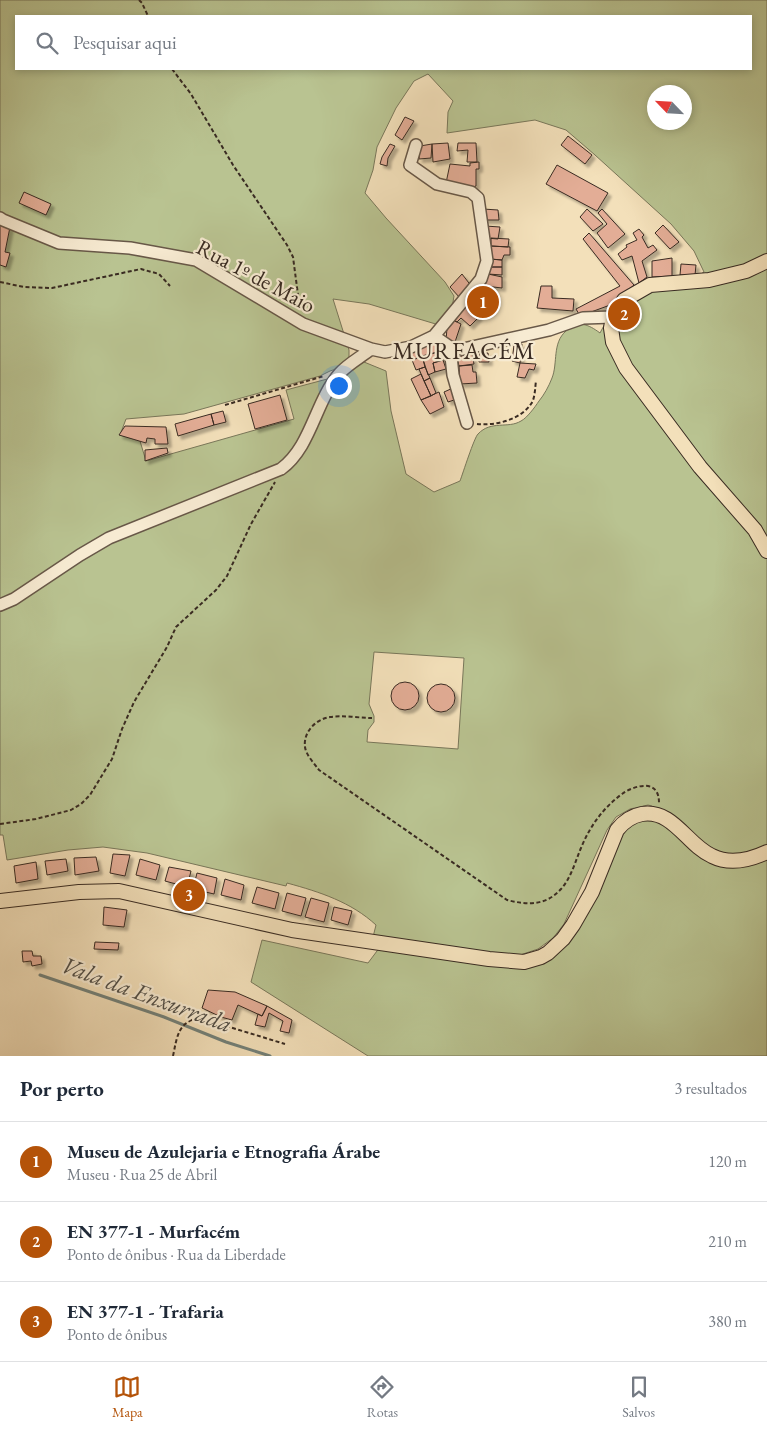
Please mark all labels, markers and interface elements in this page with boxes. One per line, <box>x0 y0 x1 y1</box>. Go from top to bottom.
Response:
search box <box>15 15 752 70</box>
icon: search <box>33 29 61 57</box>
text: Pesquisar aqui <box>73 30 177 55</box>
north arrow <box>647 85 692 130</box>
street label: Rua 1º de Maio <box>191 232 321 320</box>
pin: 1 <box>467 283 499 321</box>
pin: 2 <box>608 295 640 333</box>
district label: MURFACÉM <box>392 335 536 366</box>
your location <box>326 373 352 399</box>
pin: 3 <box>173 876 205 914</box>
water label: Vala da Enxurrada <box>58 949 236 1039</box>
text: Por perto <box>20 1075 104 1102</box>
text: 3 resultados <box>675 1078 747 1099</box>
text: Museu de Azulejaria e Etnografia Árabe <box>67 1139 380 1164</box>
text: 1 <box>32 1151 40 1172</box>
text: 120 m <box>708 1151 747 1172</box>
text: Museu · Rua 25 de Abril <box>67 1164 217 1185</box>
text: EN 377-1 - Murfacém <box>67 1219 240 1244</box>
text: 2 <box>32 1231 40 1252</box>
text: 210 m <box>708 1231 747 1252</box>
text: Ponto de ônibus · Rua da Liberdade <box>67 1244 286 1265</box>
text: EN 377-1 - Trafaria <box>67 1299 224 1324</box>
text: 3 <box>32 1311 40 1332</box>
text: 380 m <box>708 1311 747 1332</box>
text: Ponto de ônibus <box>67 1324 167 1345</box>
tab: Mapa <box>112 1373 143 1421</box>
tab: Rotas <box>367 1373 398 1421</box>
tab: Salvos <box>622 1373 655 1421</box>

